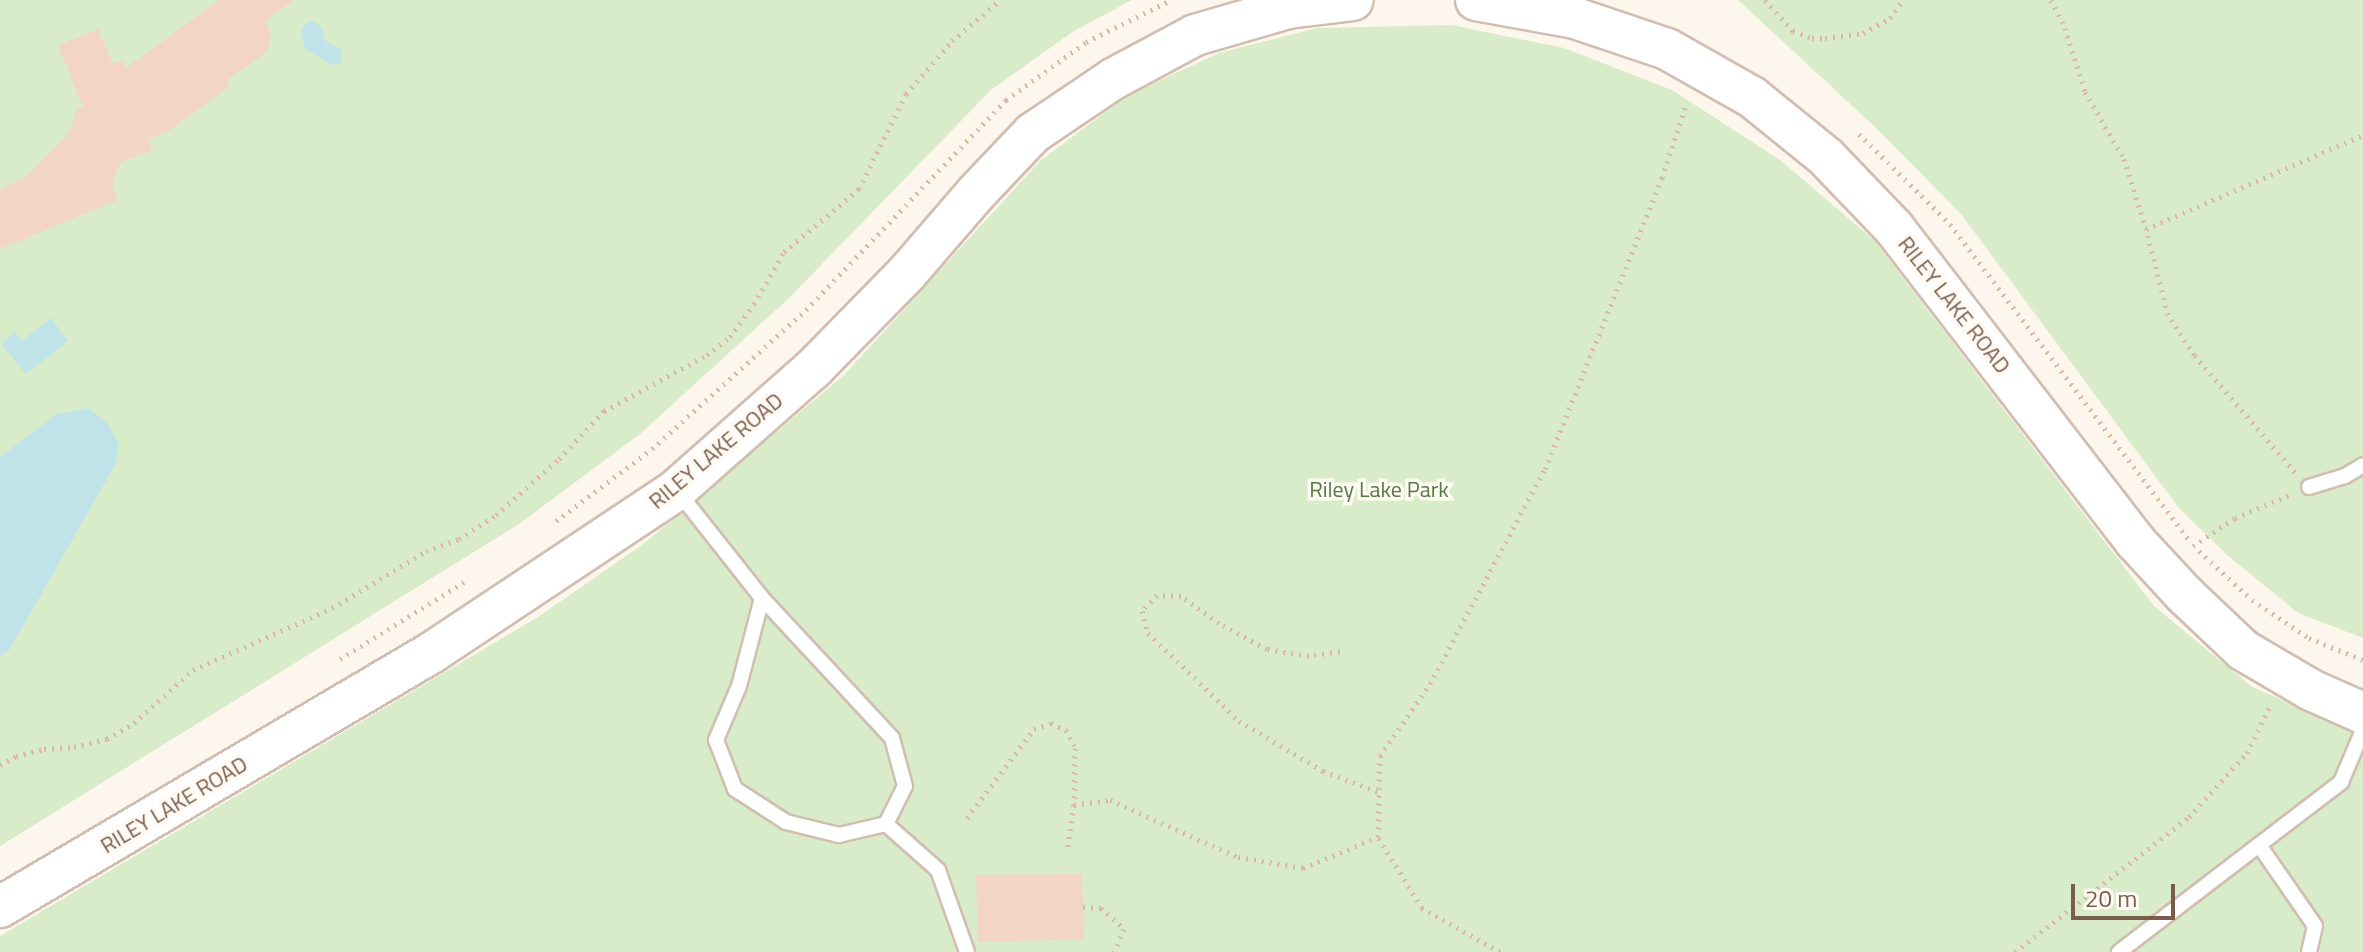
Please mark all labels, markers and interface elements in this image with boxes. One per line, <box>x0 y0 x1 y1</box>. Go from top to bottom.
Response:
street label: RILEY LAKE ROAD <box>1892 231 2016 379</box>
street label: RILEY LAKE ROAD <box>644 387 788 515</box>
park label: Riley Lake Park <box>1309 477 1449 503</box>
street label: RILEY LAKE ROAD <box>96 751 252 859</box>
scale bar <box>2075 868 2179 918</box>
text: 20 m <box>2085 880 2137 916</box>

